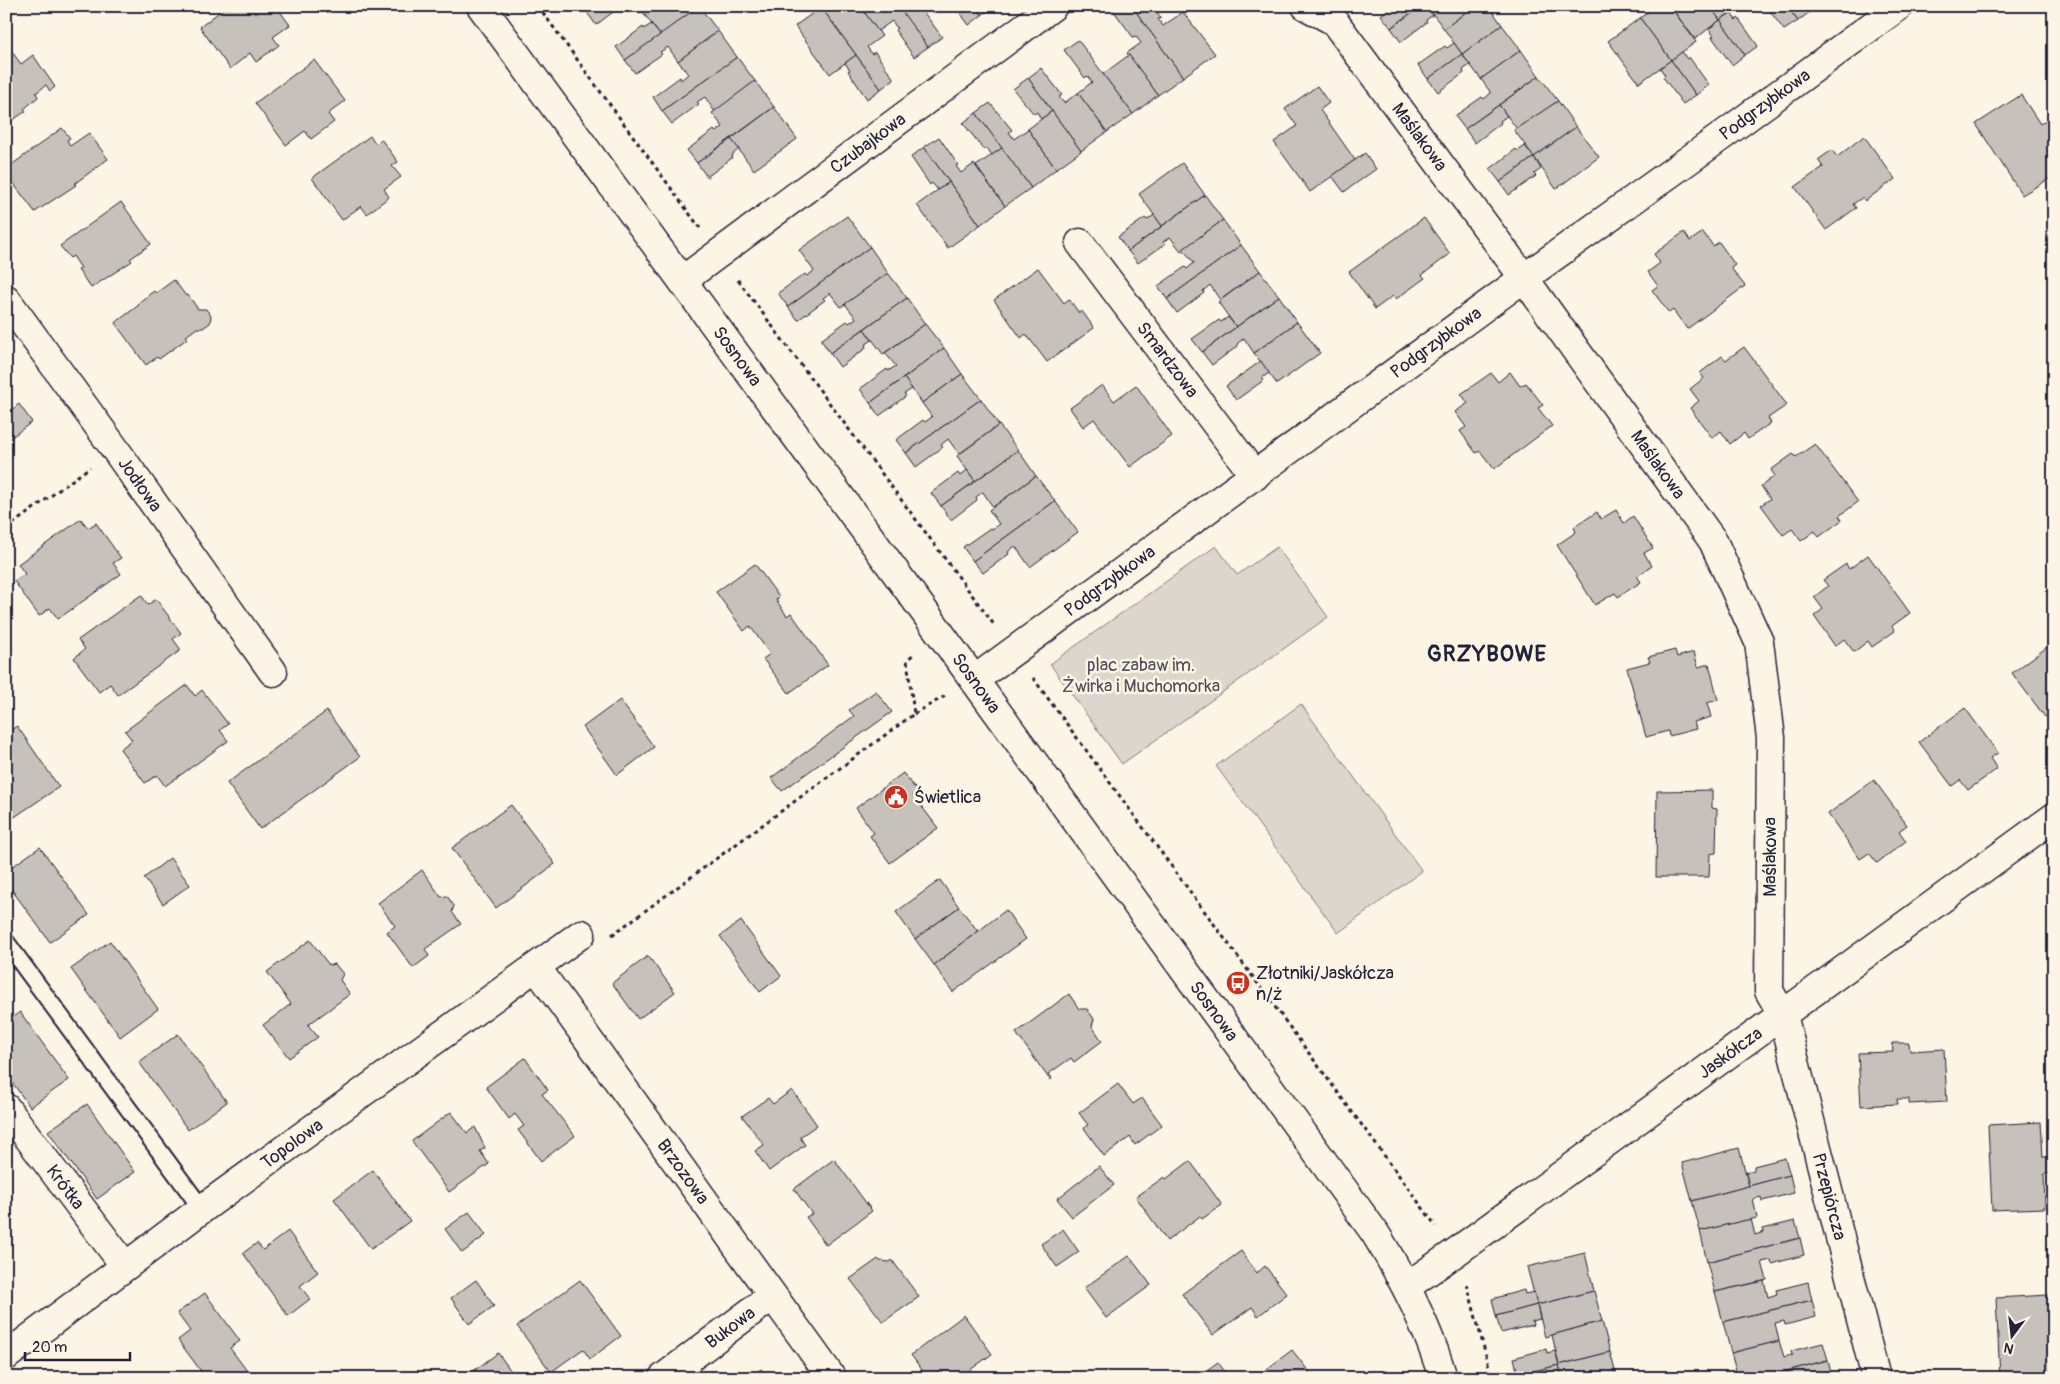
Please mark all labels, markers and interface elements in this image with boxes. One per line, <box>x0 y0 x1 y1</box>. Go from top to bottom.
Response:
street label: Podgrzybkowa <box>1715 63 1815 145</box>
street label: Maślakowa <box>1387 98 1453 176</box>
street label: Czubajkowa <box>825 107 910 179</box>
street label: Podgrzybkowa <box>1386 302 1486 383</box>
street label: Smardzowa <box>1132 317 1204 402</box>
street label: Sosnowa <box>708 322 767 391</box>
street label: Maślakowa <box>1625 425 1691 504</box>
street label: Jodłowa <box>113 453 167 516</box>
street label: Podgrzybkowa <box>1060 540 1160 622</box>
district label: GRZYBOWE <box>1427 640 1547 668</box>
street label: Sosnowa <box>947 649 1006 718</box>
park label: plac zabaw im. Żwirka i Muchomorka <box>1062 654 1220 698</box>
public building icon: Świetlica <box>883 784 909 810</box>
place label: Świetlica <box>914 786 981 809</box>
street label: Maślakowa <box>1759 817 1782 897</box>
place label: Złotniki/Jaskółcza n/ż <box>1256 962 1394 1006</box>
bus stop icon: Złotniki/Jaskółcza n/ż <box>1225 970 1251 996</box>
street label: Sosnowa <box>1185 976 1244 1046</box>
street label: Jaskółcza <box>1694 1022 1767 1084</box>
street label: Topolowa <box>256 1113 328 1174</box>
street label: Brzozowa <box>652 1134 715 1209</box>
street label: Przepiórcza <box>1807 1150 1852 1242</box>
street label: Krótka <box>41 1160 90 1214</box>
street label: Bukowa <box>701 1301 760 1354</box>
north arrow <box>1988 1312 2038 1362</box>
scale bar <box>25 1329 130 1361</box>
text: 20 m <box>32 1338 67 1357</box>
text: N <box>2002 1339 2016 1358</box>

